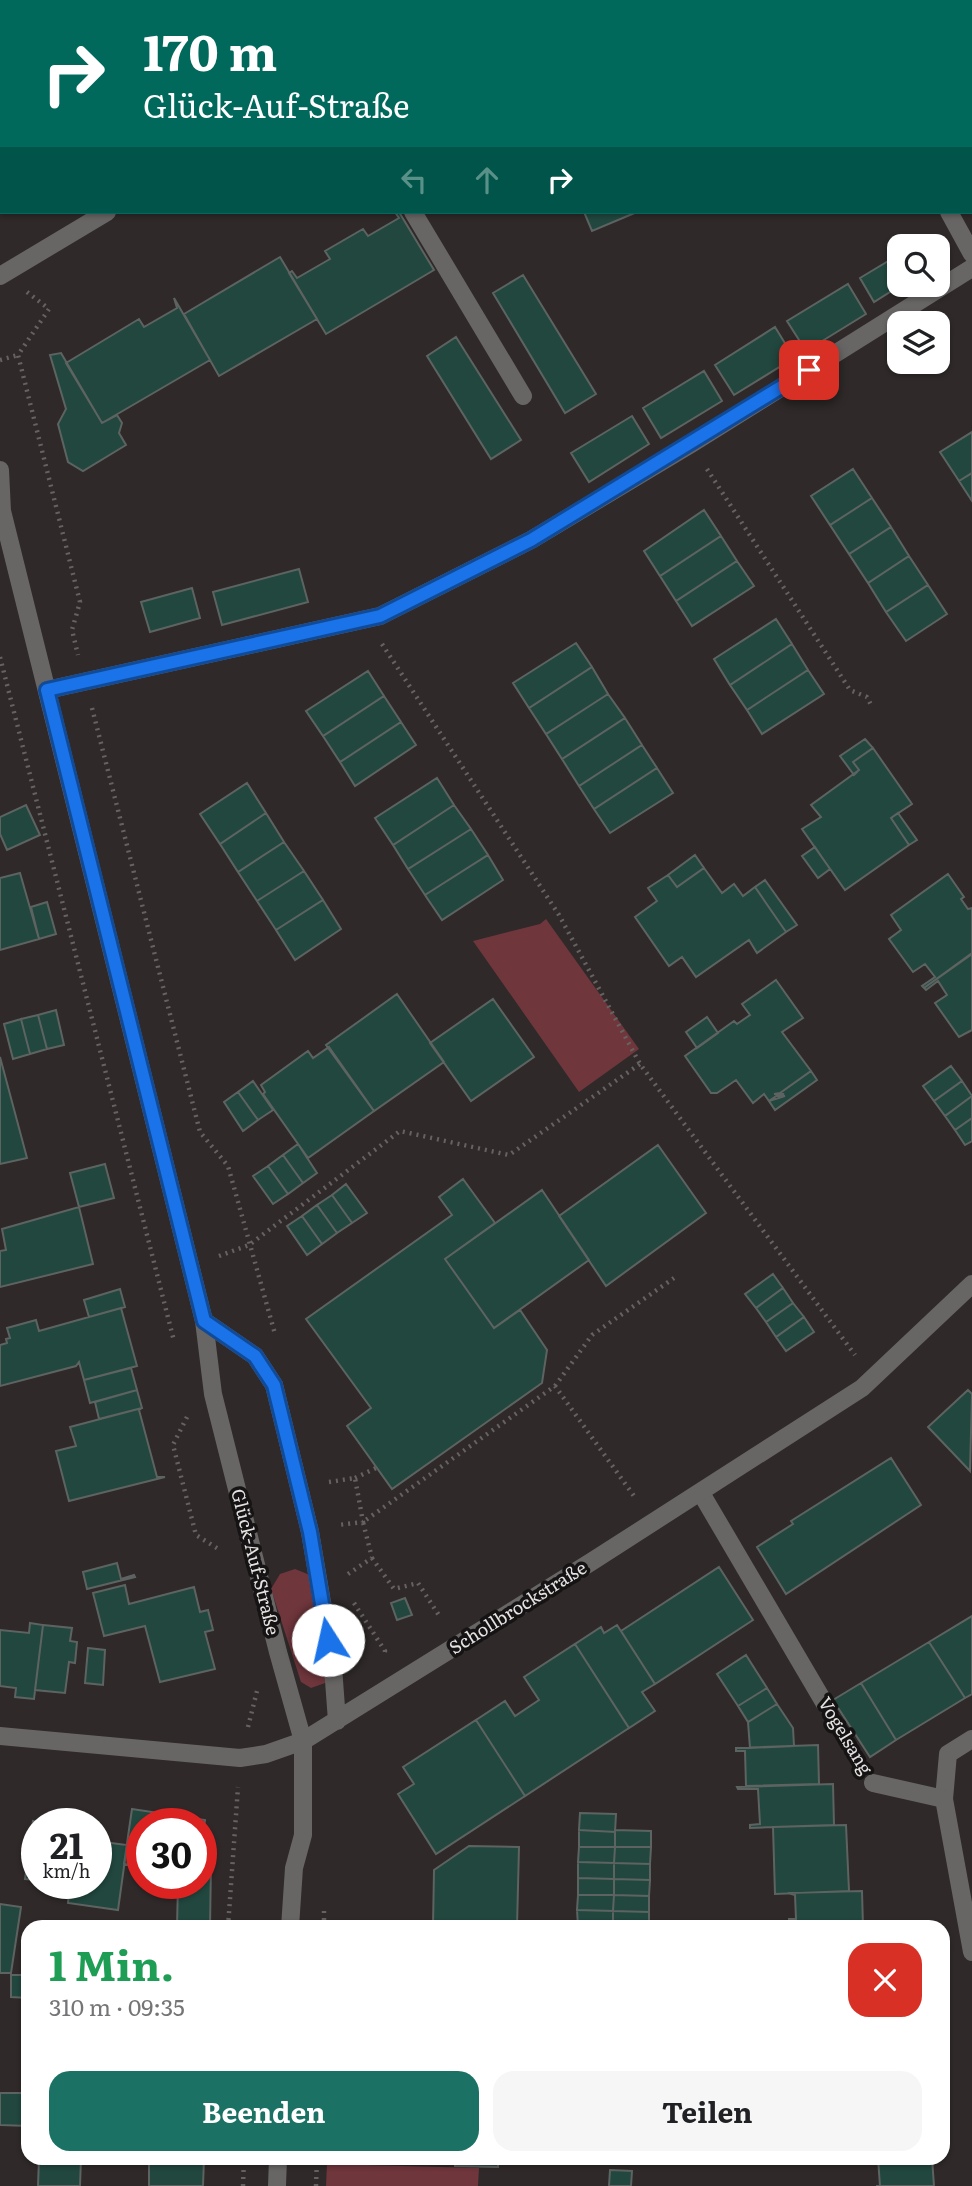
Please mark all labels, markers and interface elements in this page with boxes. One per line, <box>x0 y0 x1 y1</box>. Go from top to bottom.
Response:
text: 170 m <box>143 13 277 86</box>
icon: right <box>28 28 119 119</box>
text: Glück-Auf-Straße <box>143 80 410 128</box>
icon: left <box>395 161 433 199</box>
icon: ahead <box>468 161 506 199</box>
icon: right <box>541 161 579 199</box>
map controls <box>887 234 950 374</box>
button: search <box>887 234 950 297</box>
button: layers <box>887 311 950 374</box>
pin <box>779 340 839 400</box>
icon: arrive <box>790 351 828 389</box>
street label: Glück-Auf-Straße <box>225 1486 288 1638</box>
street label: Schollbrockstraße <box>443 1553 591 1660</box>
position arrow <box>291 1603 365 1677</box>
street label: Vogelsang <box>812 1691 881 1780</box>
speed limit sign: 30 <box>126 1808 217 1899</box>
text: 21 <box>50 1818 83 1870</box>
text: km/h <box>43 1857 90 1884</box>
text: 1 Min. <box>49 1932 174 1994</box>
button: close <box>848 1943 922 2017</box>
text: 310 m · 09:35 <box>49 1989 185 2023</box>
button: Beenden <box>49 2071 479 2151</box>
button: Teilen <box>493 2071 922 2151</box>

